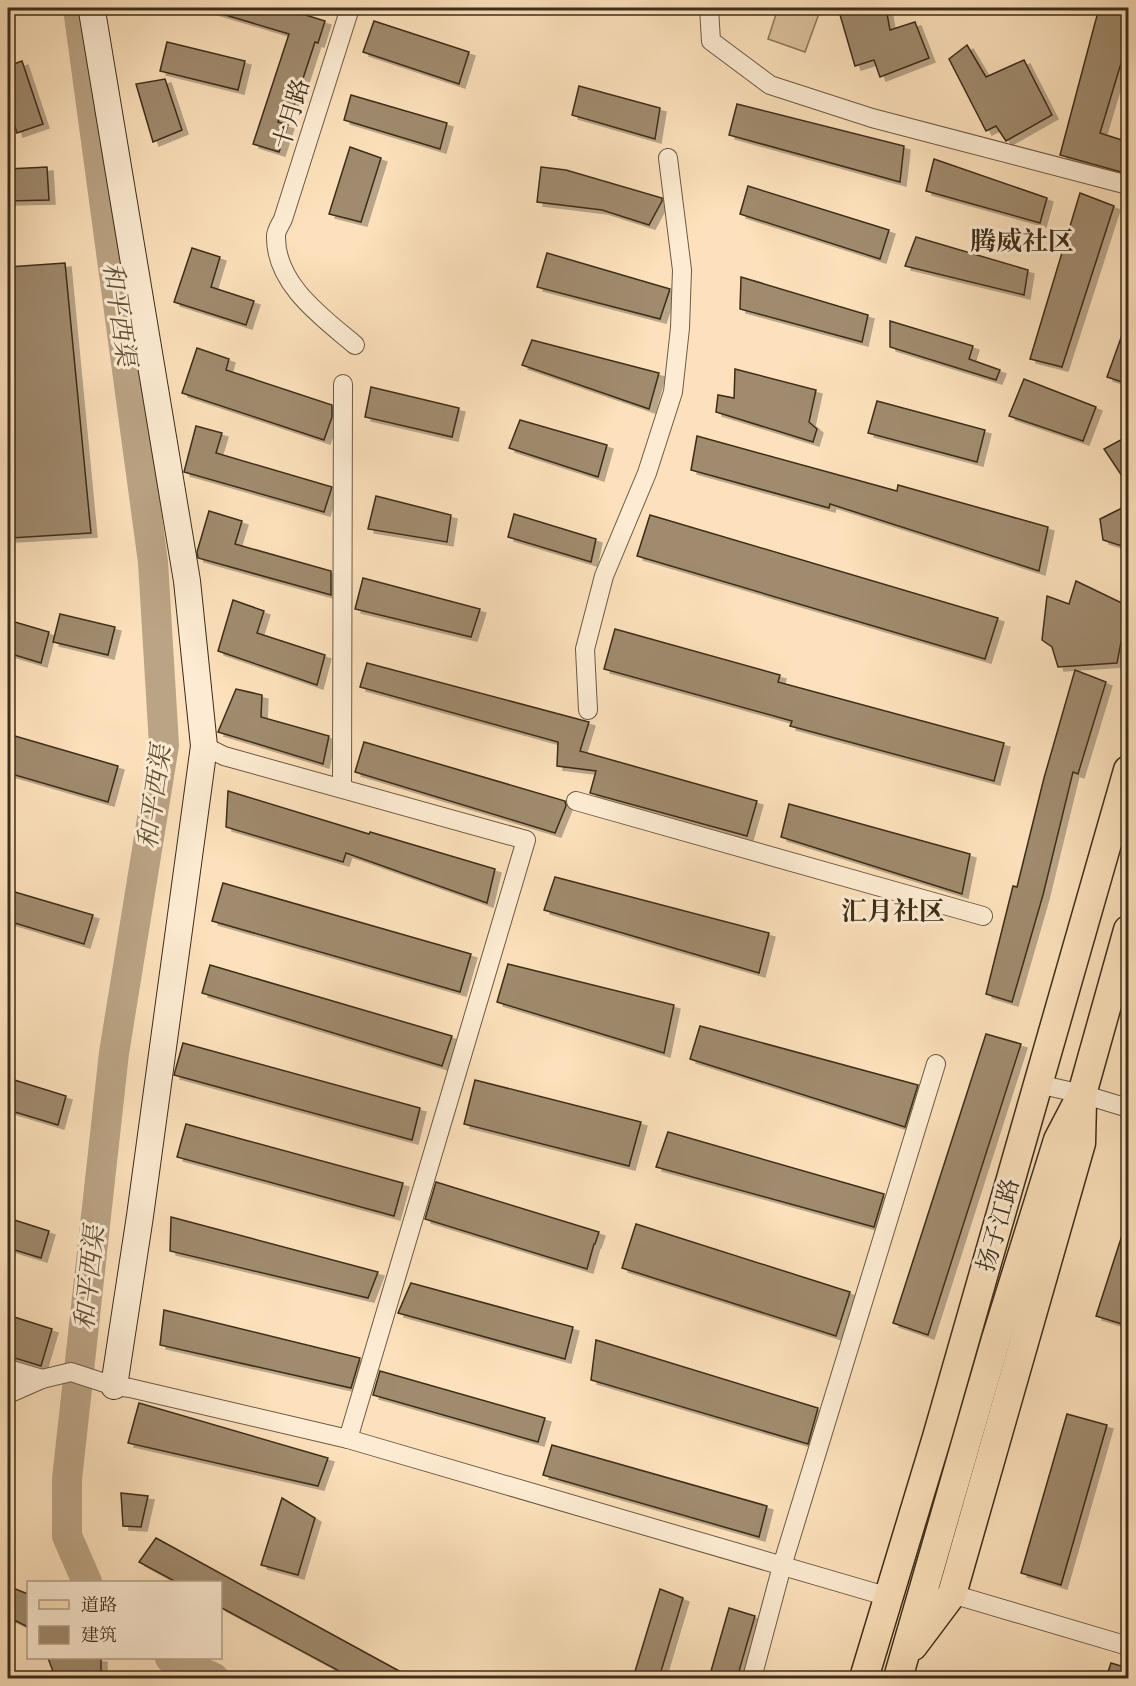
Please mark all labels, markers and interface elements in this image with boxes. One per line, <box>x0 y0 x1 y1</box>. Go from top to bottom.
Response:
street label: 十月路 <box>265 75 317 153</box>
district label: 腾威社区 <box>970 224 1074 259</box>
water label: 和平西渠 <box>95 260 144 371</box>
water label: 和平西渠 <box>130 740 179 851</box>
district label: 汇月社区 <box>841 894 945 929</box>
street label: 扬子江路 <box>969 1174 1027 1276</box>
water label: 和平西渠 <box>67 1222 113 1332</box>
legend <box>27 1581 222 1659</box>
text: 道路 <box>81 1593 117 1617</box>
text: 建筑 <box>81 1623 117 1647</box>

